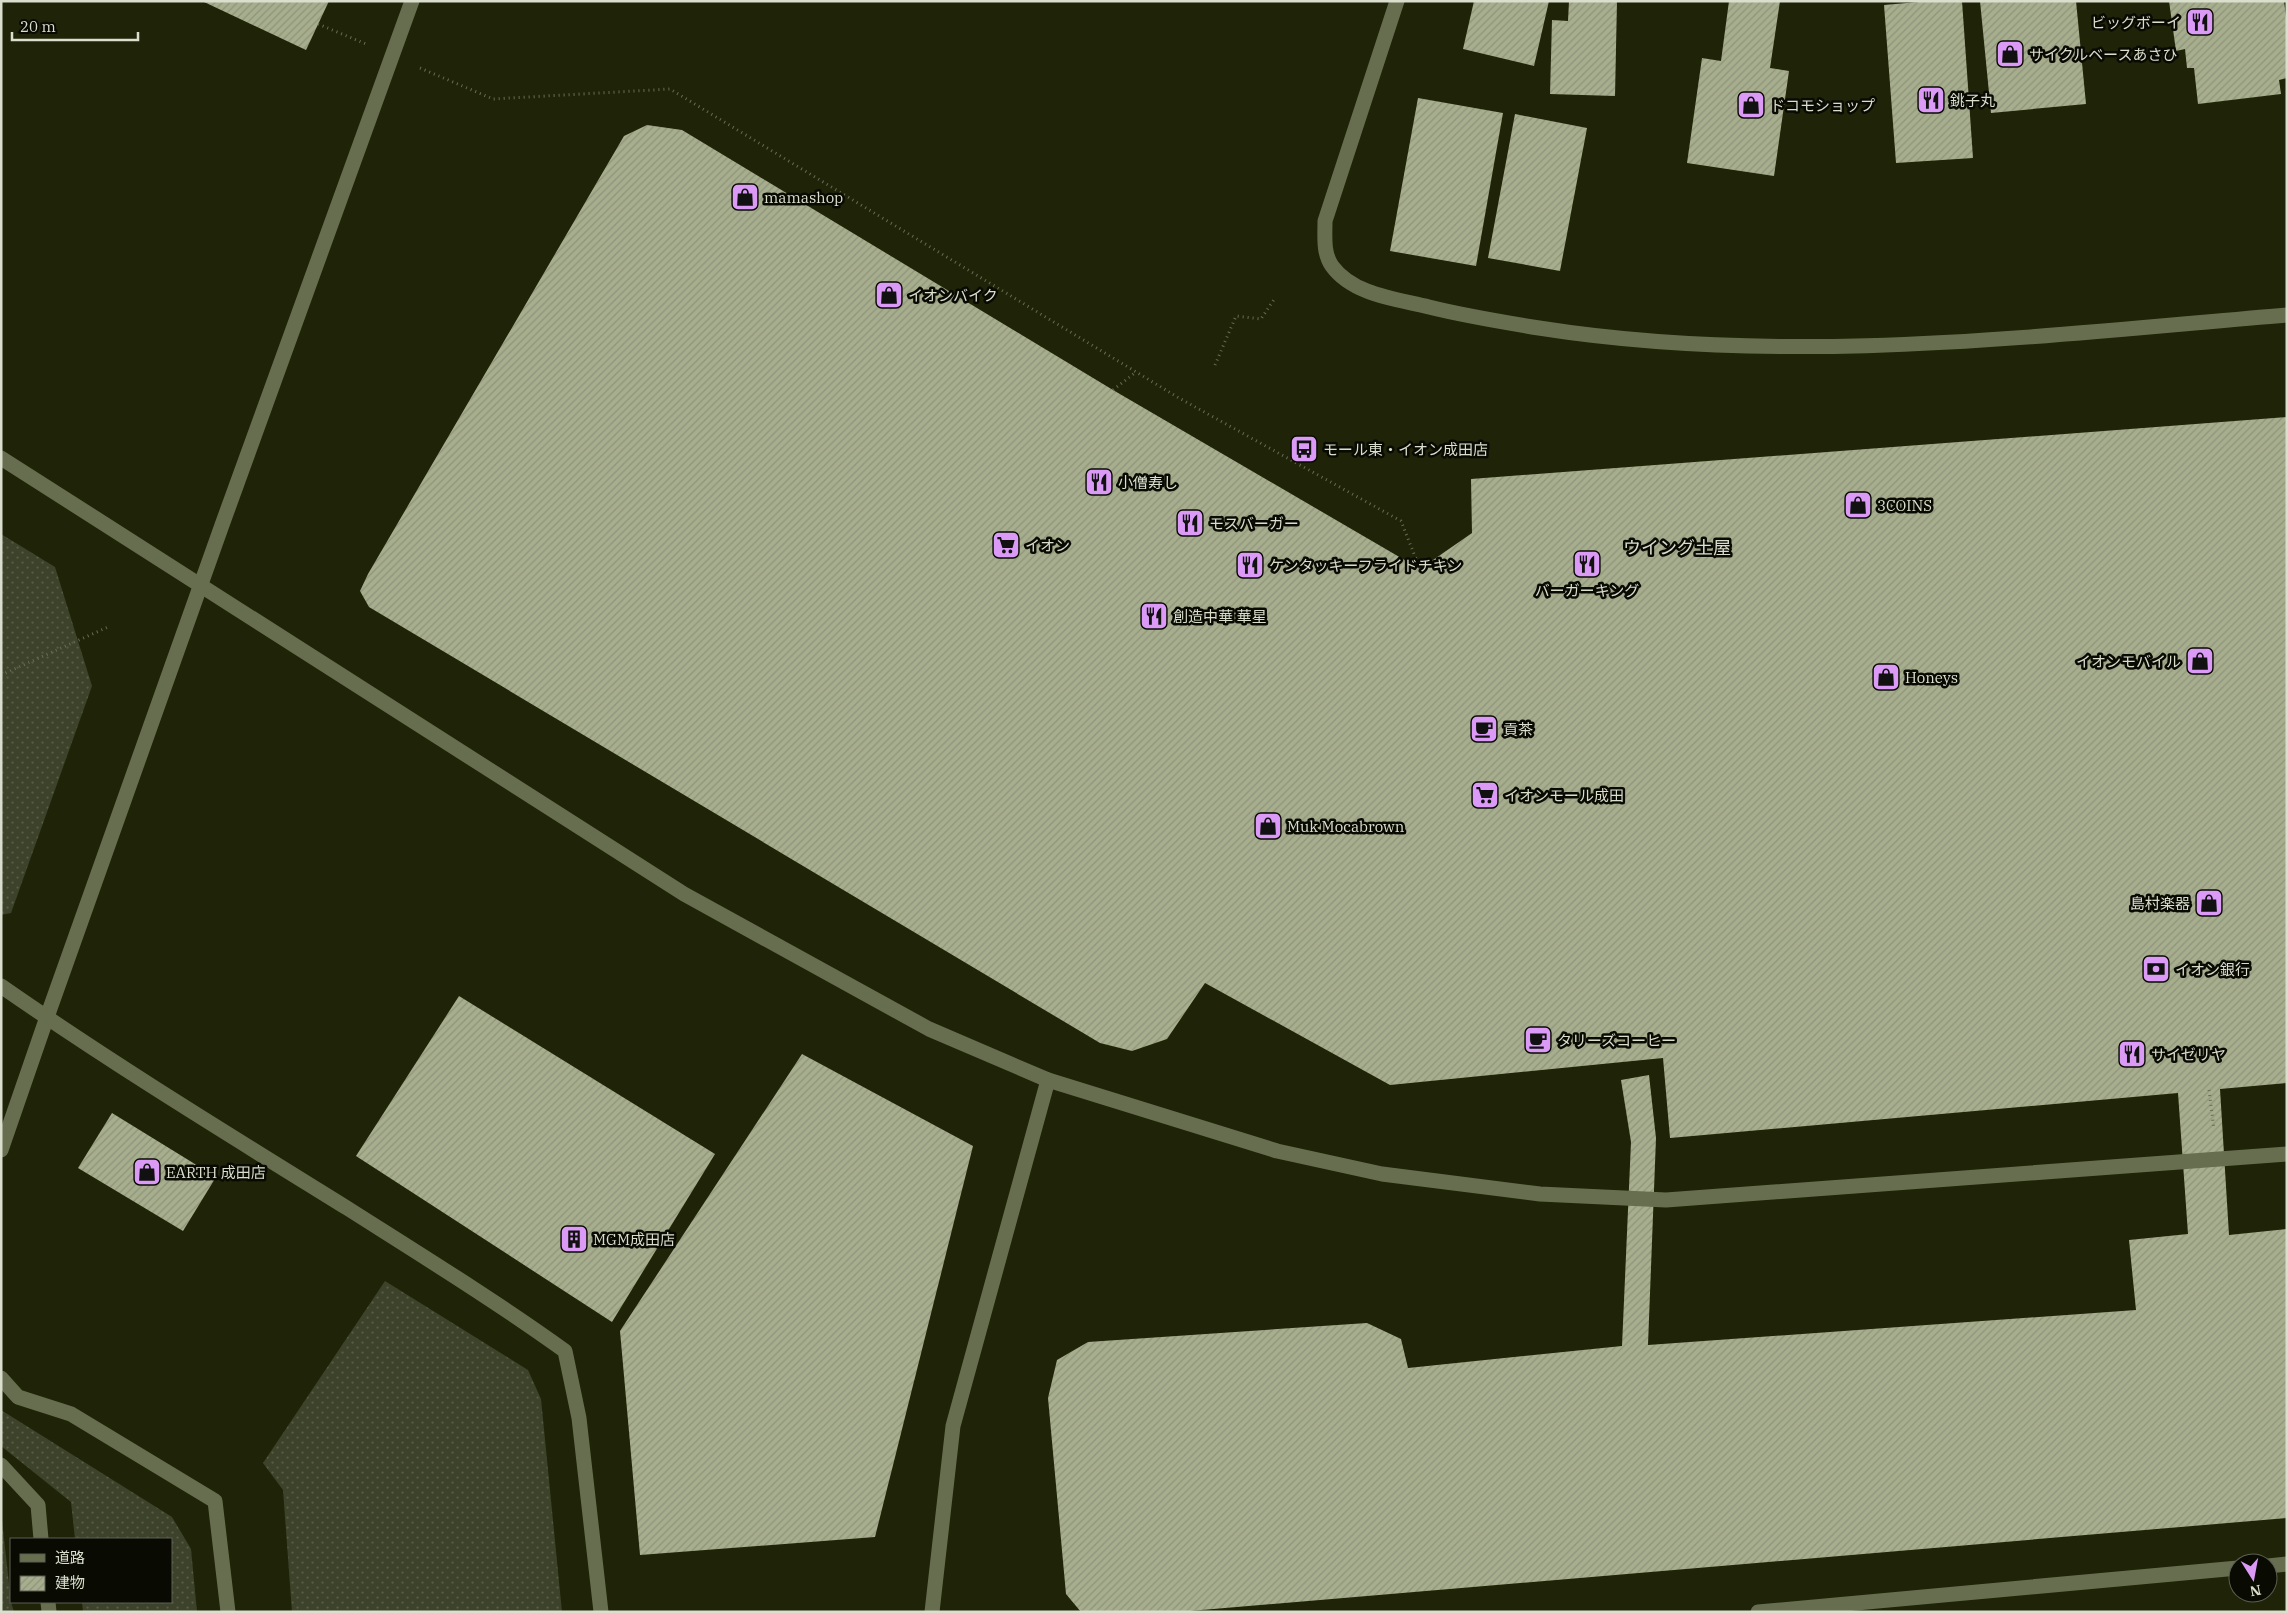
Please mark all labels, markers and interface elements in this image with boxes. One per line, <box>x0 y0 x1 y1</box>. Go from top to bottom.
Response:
restaurant icon: ビッグボーイ <box>2185 7 2215 37</box>
scale bar <box>12 10 139 42</box>
place label: ビッグボーイ <box>2091 13 2181 32</box>
text: 20 m <box>20 17 56 36</box>
shop icon: サイクルベースあさひ <box>1995 39 2025 69</box>
place label: サイクルベースあさひ <box>2029 45 2178 64</box>
restaurant icon: 銚子丸 <box>1916 85 1946 115</box>
shop icon: ドコモショップ <box>1736 90 1766 120</box>
place label: 銚子丸 <box>1950 91 1995 110</box>
place label: ドコモショップ <box>1770 96 1875 115</box>
shop icon: mamashop <box>730 182 760 212</box>
place label: mamashop <box>764 188 843 207</box>
shop icon: イオンバイク <box>874 280 904 310</box>
place label: イオンバイク <box>908 286 998 305</box>
bus stop icon: モール東・イオン成田店 <box>1289 434 1319 464</box>
place label: モール東・イオン成田店 <box>1323 440 1488 459</box>
restaurant icon: 小僧寿し <box>1084 467 1114 497</box>
place label: 小僧寿し <box>1118 473 1178 492</box>
shop icon: 3COINS <box>1843 490 1873 520</box>
place label: 3COINS <box>1877 496 1932 515</box>
restaurant icon: モスバーガー <box>1175 508 1205 538</box>
place label: モスバーガー <box>1209 514 1299 533</box>
supermarket icon: イオン <box>991 530 1021 560</box>
place label: イオン <box>1025 536 1070 555</box>
district label: ウイング土屋 <box>1623 536 1731 559</box>
restaurant icon: バーガーキング <box>1572 549 1602 579</box>
restaurant icon: ケンタッキーフライドチキン <box>1235 550 1265 580</box>
place label: ケンタッキーフライドチキン <box>1269 556 1462 575</box>
place label: バーガーキング <box>1535 581 1639 600</box>
restaurant icon: 創造中華 華星 <box>1139 601 1169 631</box>
place label: 創造中華 華星 <box>1173 607 1266 626</box>
shop icon: イオンモバイル <box>2185 646 2215 676</box>
place label: イオンモバイル <box>2076 652 2181 671</box>
shop icon: Honeys <box>1871 662 1901 692</box>
place label: Honeys <box>1905 668 1958 687</box>
cafe icon: 貢茶 <box>1469 714 1499 744</box>
place label: 貢茶 <box>1503 720 1533 739</box>
supermarket icon: イオンモール成田 <box>1470 780 1500 810</box>
place label: イオンモール成田 <box>1504 786 1624 805</box>
shop icon: Muk Mocabrown <box>1253 811 1283 841</box>
place label: Muk Mocabrown <box>1287 817 1405 836</box>
shop icon: 島村楽器 <box>2194 888 2224 918</box>
place label: 島村楽器 <box>2130 894 2190 913</box>
bank icon: イオン銀行 <box>2141 954 2171 984</box>
place label: イオン銀行 <box>2175 960 2250 979</box>
cafe icon: タリーズコーヒー <box>1523 1025 1553 1055</box>
place label: タリーズコーヒー <box>1557 1031 1676 1050</box>
restaurant icon: サイゼリヤ <box>2117 1039 2147 1069</box>
place label: サイゼリヤ <box>2151 1045 2226 1064</box>
shop icon: EARTH 成田店 <box>132 1157 162 1187</box>
place label: EARTH 成田店 <box>166 1163 266 1182</box>
building icon: MGM成田店 <box>559 1224 589 1254</box>
place label: MGM成田店 <box>593 1230 675 1249</box>
legend <box>10 1538 172 1603</box>
text: 道路 <box>55 1548 85 1567</box>
north arrow <box>2228 1553 2278 1603</box>
text: 建物 <box>55 1573 85 1592</box>
text: N <box>2248 1581 2263 1601</box>

